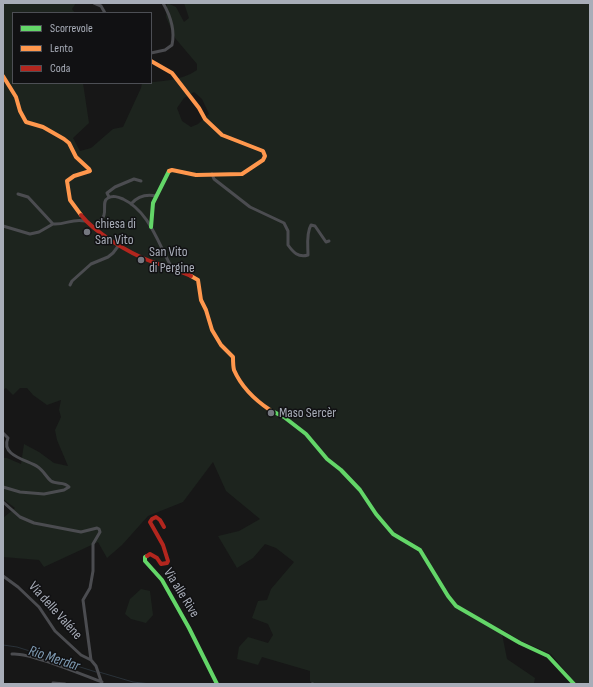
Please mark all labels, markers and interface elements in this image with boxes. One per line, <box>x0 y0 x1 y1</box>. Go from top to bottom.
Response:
legend <box>12 12 152 84</box>
text: Scorrevole <box>50 21 93 36</box>
text: Lento <box>50 41 73 56</box>
text: Coda <box>50 61 70 76</box>
place label: chiesa di San Vito <box>95 216 136 248</box>
marker: chiesa di San Vito <box>82 227 92 237</box>
place label: San Vito di Pergine <box>149 244 195 276</box>
marker: San Vito di Pergine <box>136 255 146 265</box>
place label: Maso Sercèr <box>279 405 336 421</box>
marker: Maso Sercèr <box>266 408 276 418</box>
street label: Via alle Rive <box>159 565 203 621</box>
street label: Via delle Valéne <box>25 579 85 643</box>
water label: Rio Merdar <box>26 642 82 676</box>

